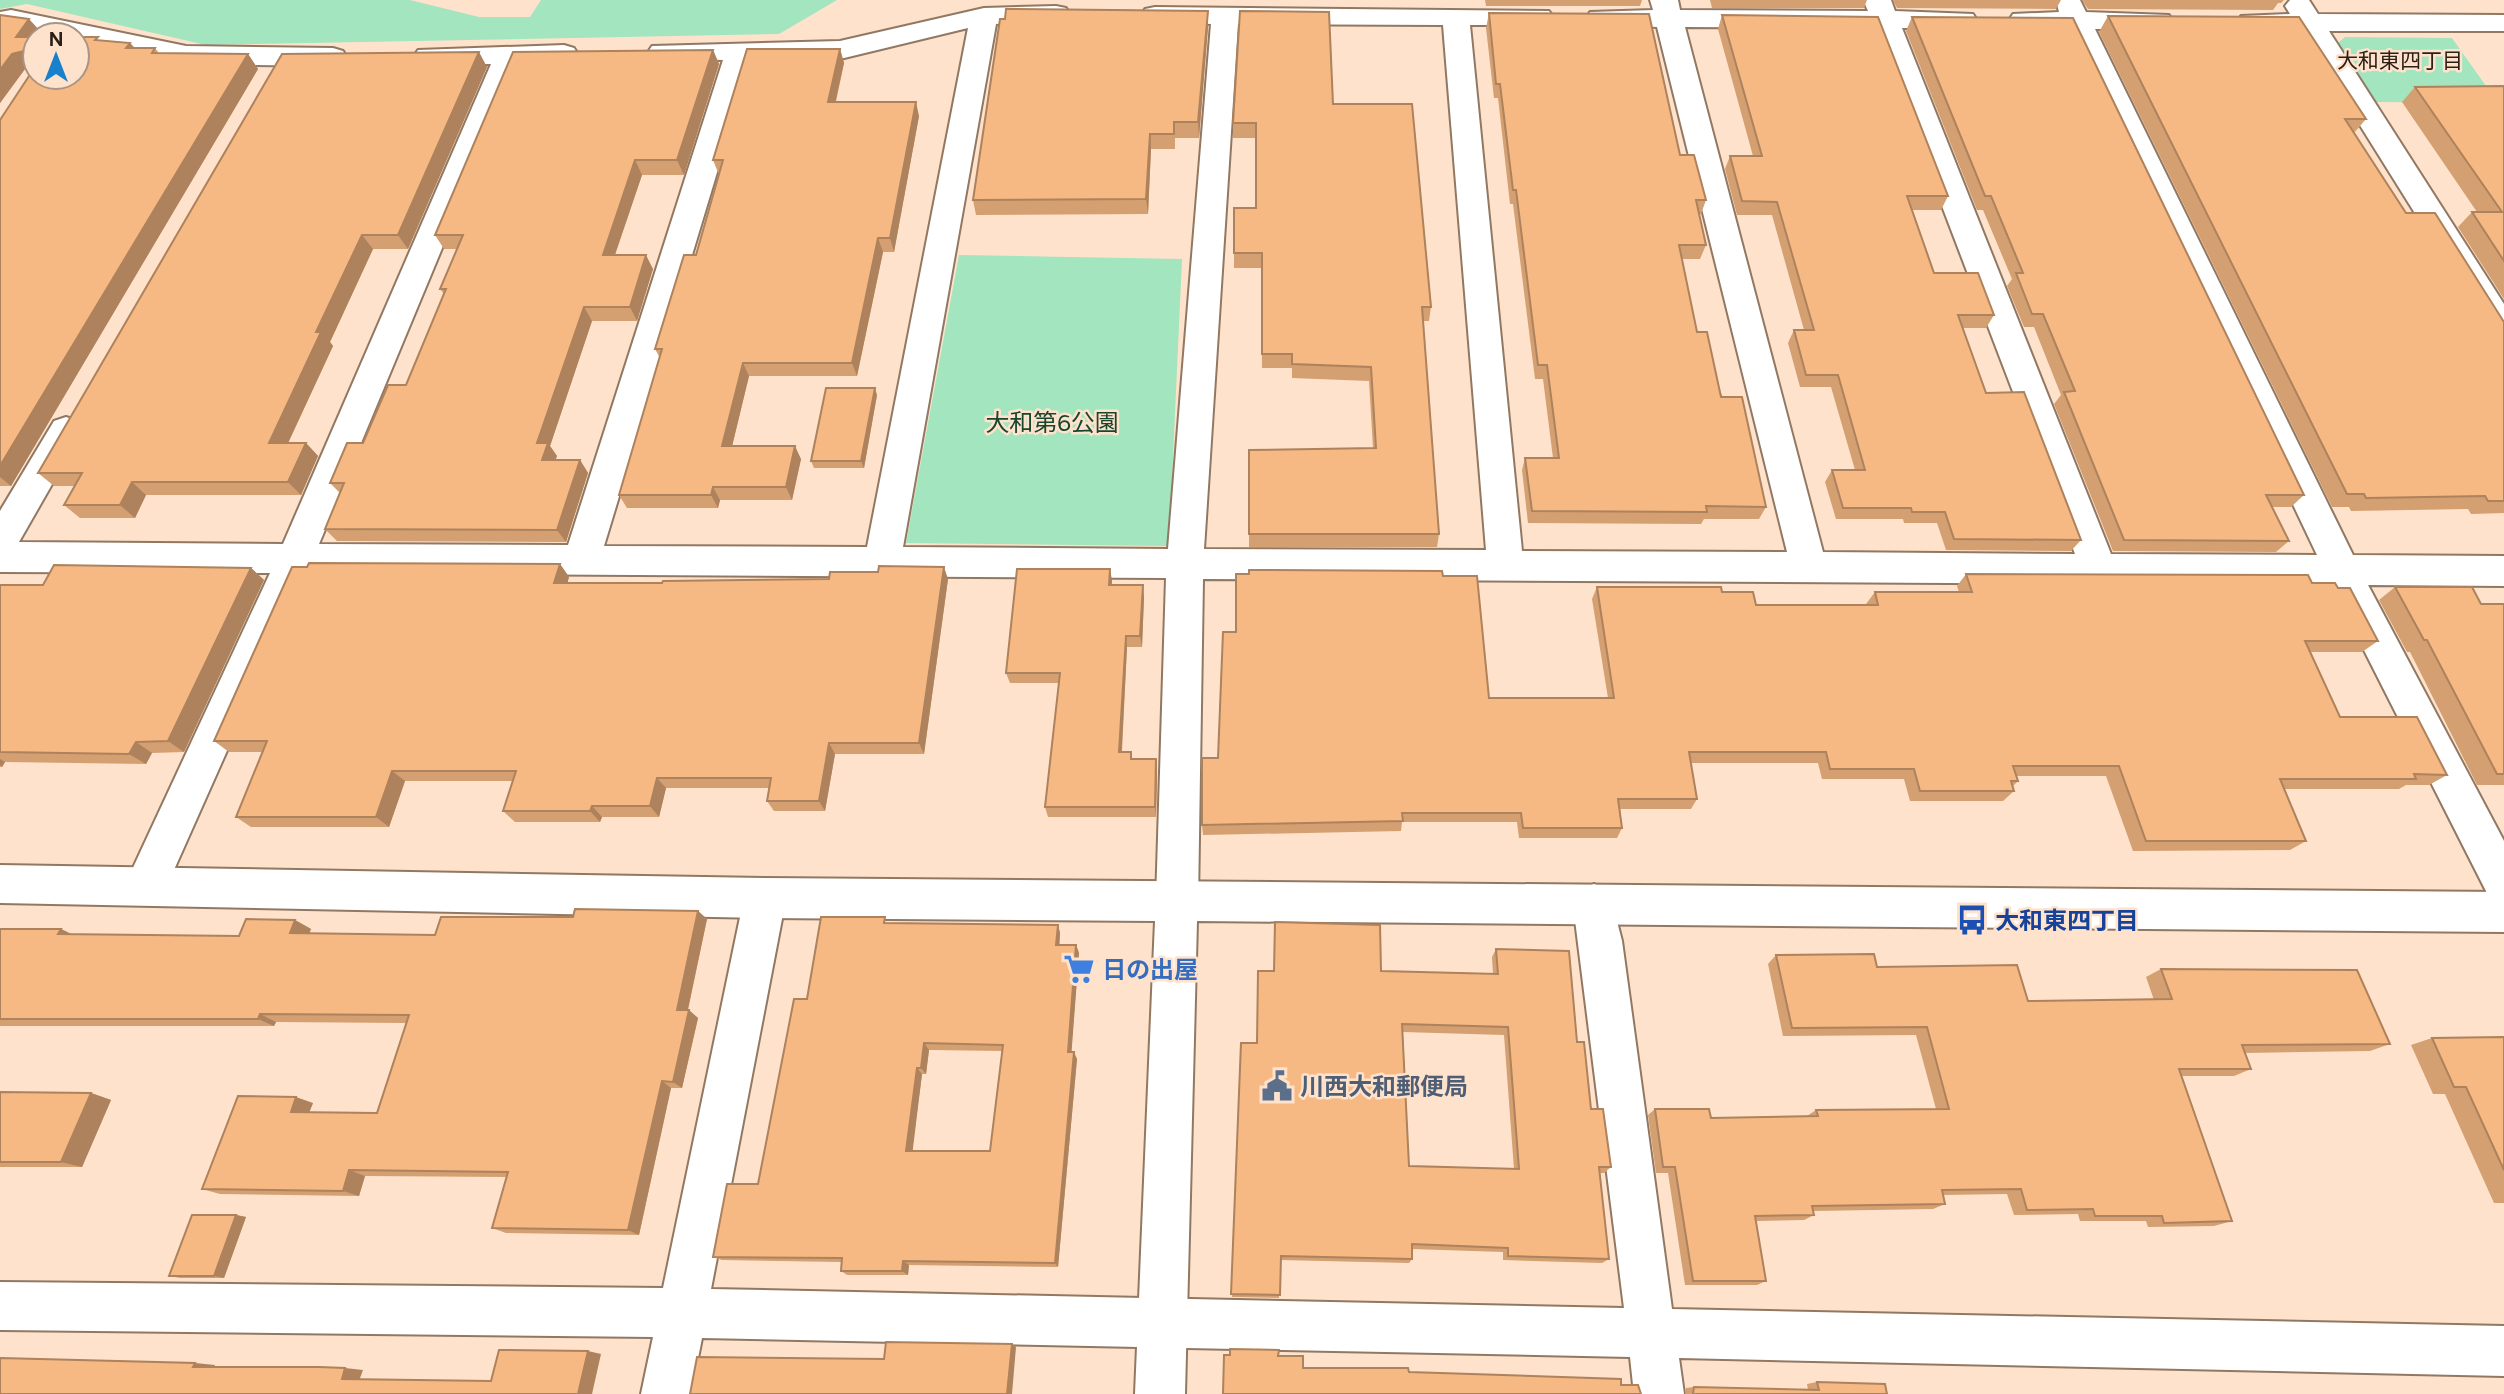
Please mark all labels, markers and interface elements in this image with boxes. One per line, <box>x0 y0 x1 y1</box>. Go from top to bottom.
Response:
north arrow <box>21 21 91 91</box>
text: N <box>49 28 63 51</box>
district label: 大和東四丁目 <box>2337 48 2463 73</box>
park label: 大和第6公園 <box>985 408 1119 437</box>
bus stop icon: 大和東四丁目 <box>1955 903 1989 937</box>
place label: 大和東四丁目 <box>1995 906 2139 935</box>
supermarket icon: 日の出屋 <box>1062 952 1096 986</box>
place label: 日の出屋 <box>1102 955 1198 984</box>
public building icon: 川西大和郵便局 <box>1260 1069 1294 1103</box>
place label: 川西大和郵便局 <box>1300 1072 1468 1101</box>

